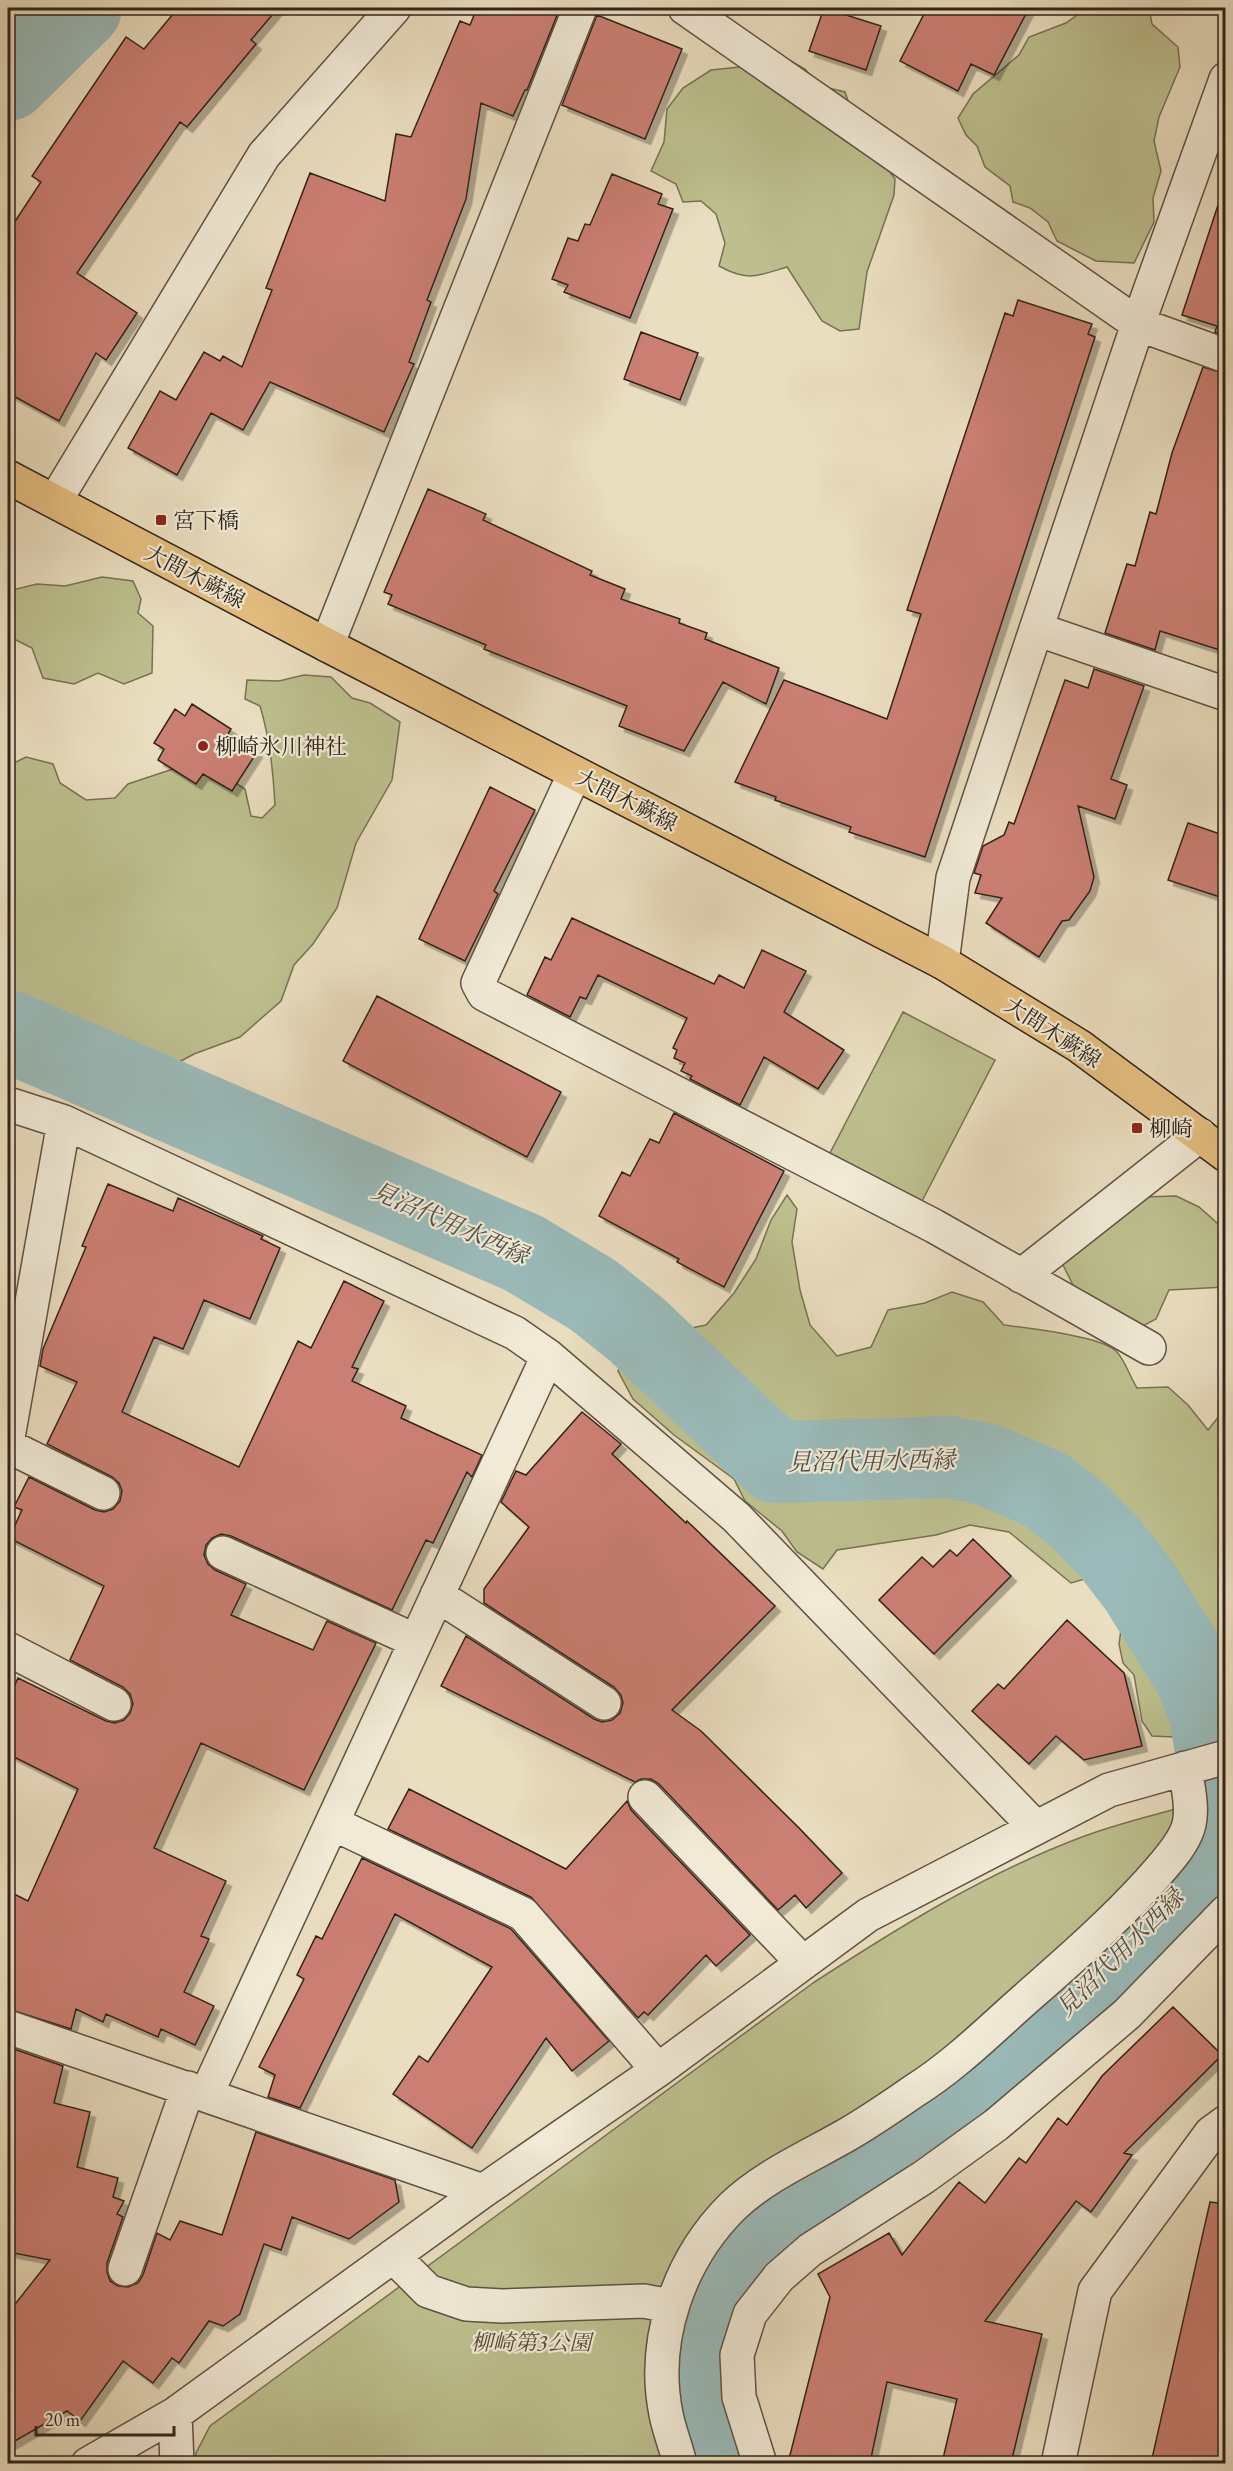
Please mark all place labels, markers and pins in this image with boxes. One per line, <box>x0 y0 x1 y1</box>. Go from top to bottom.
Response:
place label: 宮下橋 <box>173 506 239 535</box>
marker: 宮下橋 <box>154 513 168 527</box>
place label: 柳崎氷川神社 <box>215 732 347 761</box>
marker: 柳崎氷川神社 <box>196 739 210 753</box>
place label: 柳崎 <box>1149 1114 1193 1143</box>
marker: 柳崎 <box>1130 1121 1144 1135</box>

